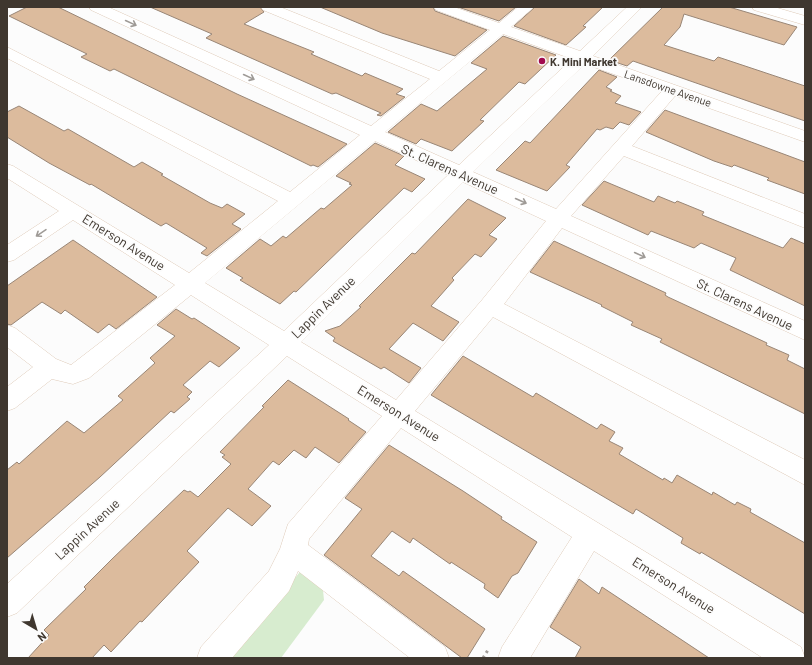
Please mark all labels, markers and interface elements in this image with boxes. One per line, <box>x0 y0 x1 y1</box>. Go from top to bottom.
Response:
one-way arrow <box>125 20 137 27</box>
place label: K. Mini Market <box>550 55 617 68</box>
marker: K. Mini Market <box>537 56 547 66</box>
street label: Lansdowne Avenue <box>623 67 714 109</box>
one-way arrow <box>243 74 255 81</box>
street label: St. Clarens Avenue <box>399 140 501 198</box>
one-way arrow <box>515 198 527 205</box>
street label: Emerson Avenue <box>80 210 168 274</box>
one-way arrow <box>36 229 47 237</box>
one-way arrow <box>633 252 645 259</box>
street label: Lappin Avenue <box>288 273 358 341</box>
street label: St. Clarens Avenue <box>694 275 796 333</box>
street label: Emerson Avenue <box>355 381 443 445</box>
street label: Lappin Avenue <box>51 495 123 563</box>
street label: Emerson Avenue <box>630 553 718 617</box>
north arrow <box>16 609 56 649</box>
text: N <box>36 630 49 645</box>

